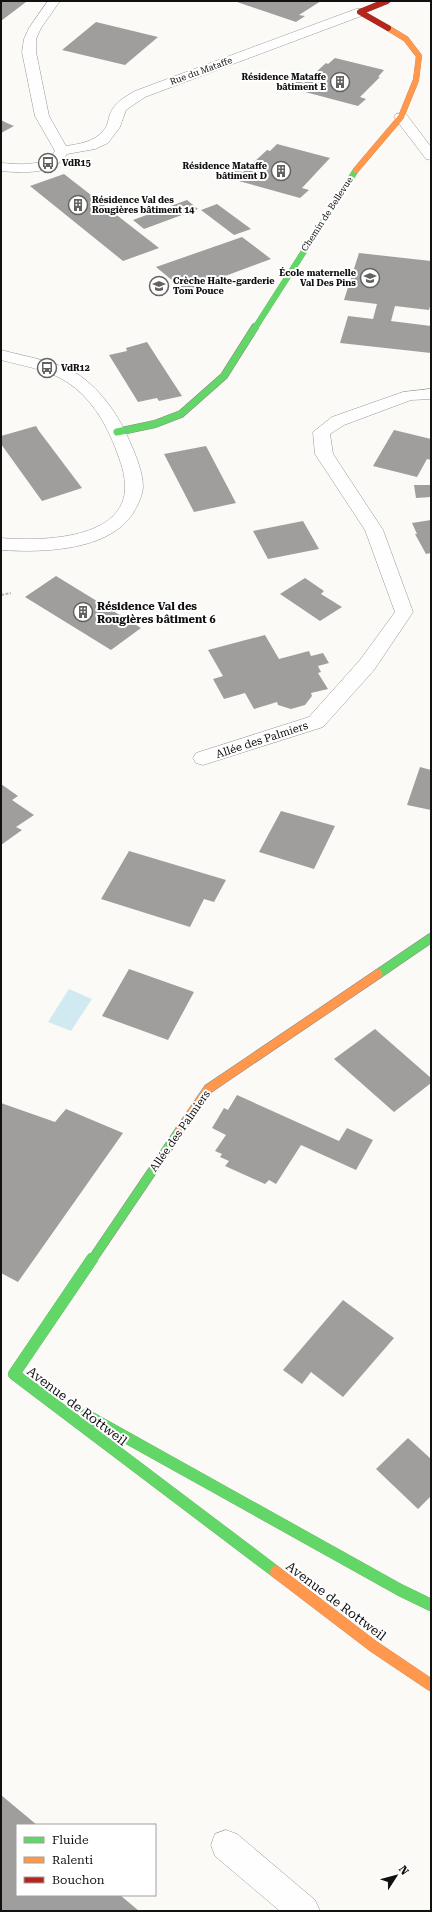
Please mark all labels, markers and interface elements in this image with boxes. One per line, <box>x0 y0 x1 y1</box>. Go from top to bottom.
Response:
street label: Rue du Mataffe <box>169 55 234 87</box>
building icon: Résidence Mataffe bâtiment E <box>329 71 351 93</box>
place label: Résidence Mataffe bâtiment E <box>242 72 327 92</box>
bus stop icon: VdR15 <box>37 152 59 174</box>
place label: VdR15 <box>62 158 91 168</box>
building icon: Résidence Mataffe bâtiment D <box>270 160 292 182</box>
place label: Résidence Mataffe bâtiment D <box>183 161 268 181</box>
street label: Chemin de Bellevue <box>299 175 355 253</box>
building icon: Résidence Val des Rougières bâtiment 14 <box>67 194 89 216</box>
place label: Résidence Val des Rougières bâtiment 14 <box>92 195 194 215</box>
place label: École maternelle Val Des Pins <box>279 267 357 288</box>
school or university icon: École maternelle Val Des Pins <box>359 267 381 289</box>
school or university icon: Crèche Halte-garderie Tom Pouce <box>148 275 170 297</box>
place label: Crèche Halte-garderie Tom Pouce <box>173 276 275 296</box>
bus stop icon: VdR12 <box>36 357 58 379</box>
place label: VdR12 <box>61 363 90 373</box>
place label: Résidence Val des Rougières bâtiment 6 <box>97 600 216 626</box>
building icon: Résidence Val des Rougières bâtiment 6 <box>72 601 94 623</box>
street label: Allée des Palmiers <box>214 719 310 761</box>
street label: Allée des Palmiers <box>147 1088 213 1174</box>
street label: Avenue de Rottweil <box>24 1364 130 1448</box>
street label: Avenue de Rottweil <box>283 1559 389 1643</box>
legend <box>16 1824 156 1896</box>
text: Fluide <box>52 1833 89 1847</box>
text: Ralenti <box>52 1853 93 1867</box>
north arrow <box>376 1856 416 1896</box>
text: N <box>396 1863 412 1878</box>
text: Bouchon <box>52 1873 105 1887</box>

